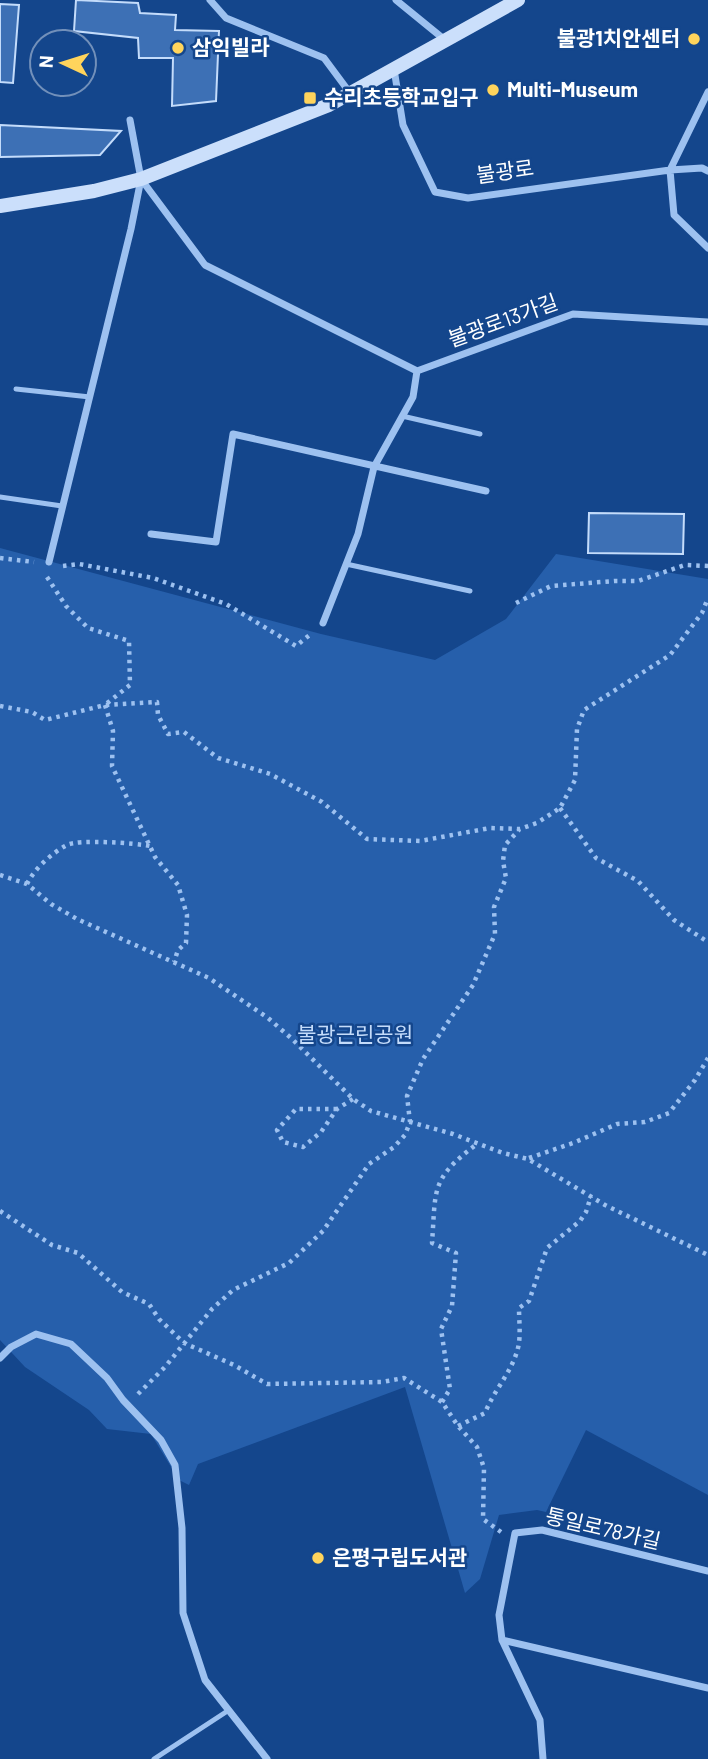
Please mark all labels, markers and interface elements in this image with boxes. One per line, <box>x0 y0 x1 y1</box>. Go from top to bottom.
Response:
place label: 불광1치안센터 <box>557 25 680 50</box>
north arrow <box>28 28 98 98</box>
marker: 불광1치안센터 <box>686 31 702 47</box>
place label: 삼익빌라 <box>192 34 270 59</box>
marker: 삼익빌라 <box>170 40 186 56</box>
text: N <box>34 55 57 69</box>
place label: Multi-Museum <box>507 76 638 101</box>
marker: Multi-Museum <box>485 82 501 98</box>
place label: 수리초등학교입구 <box>324 84 479 109</box>
marker: 수리초등학교입구 <box>302 90 318 106</box>
street label: 불광로 <box>474 154 535 187</box>
street label: 불광로13가길 <box>444 288 561 351</box>
park label: 불광근린공원 <box>297 1021 413 1046</box>
street label: 통일로78가길 <box>543 1502 663 1553</box>
place label: 은평구립도서관 <box>332 1544 467 1569</box>
marker: 은평구립도서관 <box>310 1550 326 1566</box>

